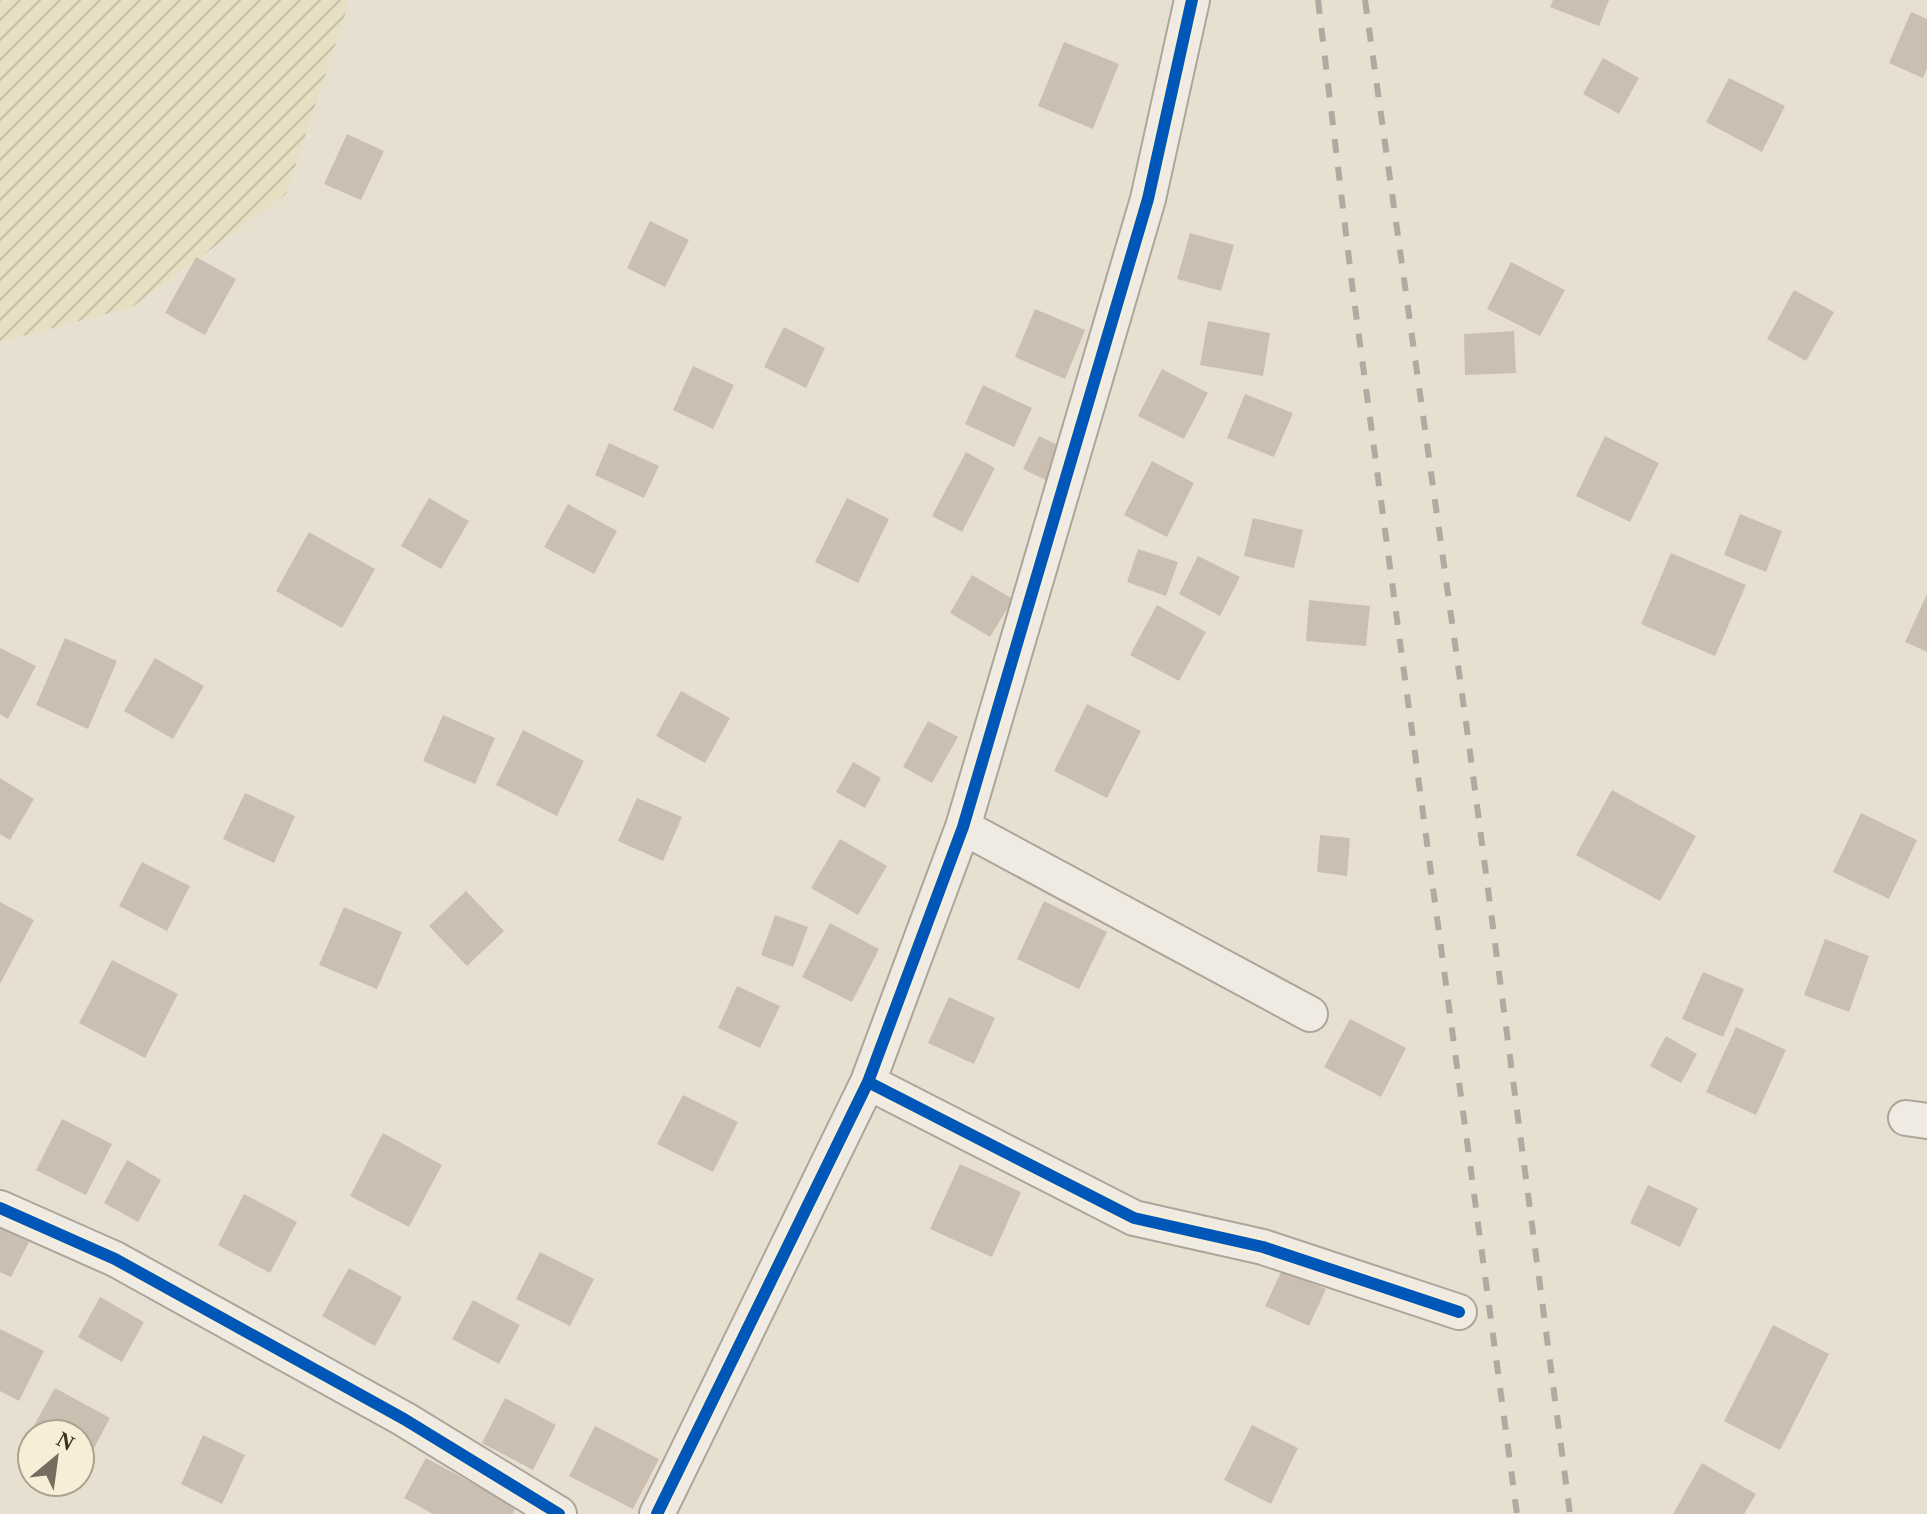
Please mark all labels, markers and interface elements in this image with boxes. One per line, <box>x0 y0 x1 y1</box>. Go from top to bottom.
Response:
north arrow <box>16 1418 96 1498</box>
text: N <box>52 1426 79 1456</box>

